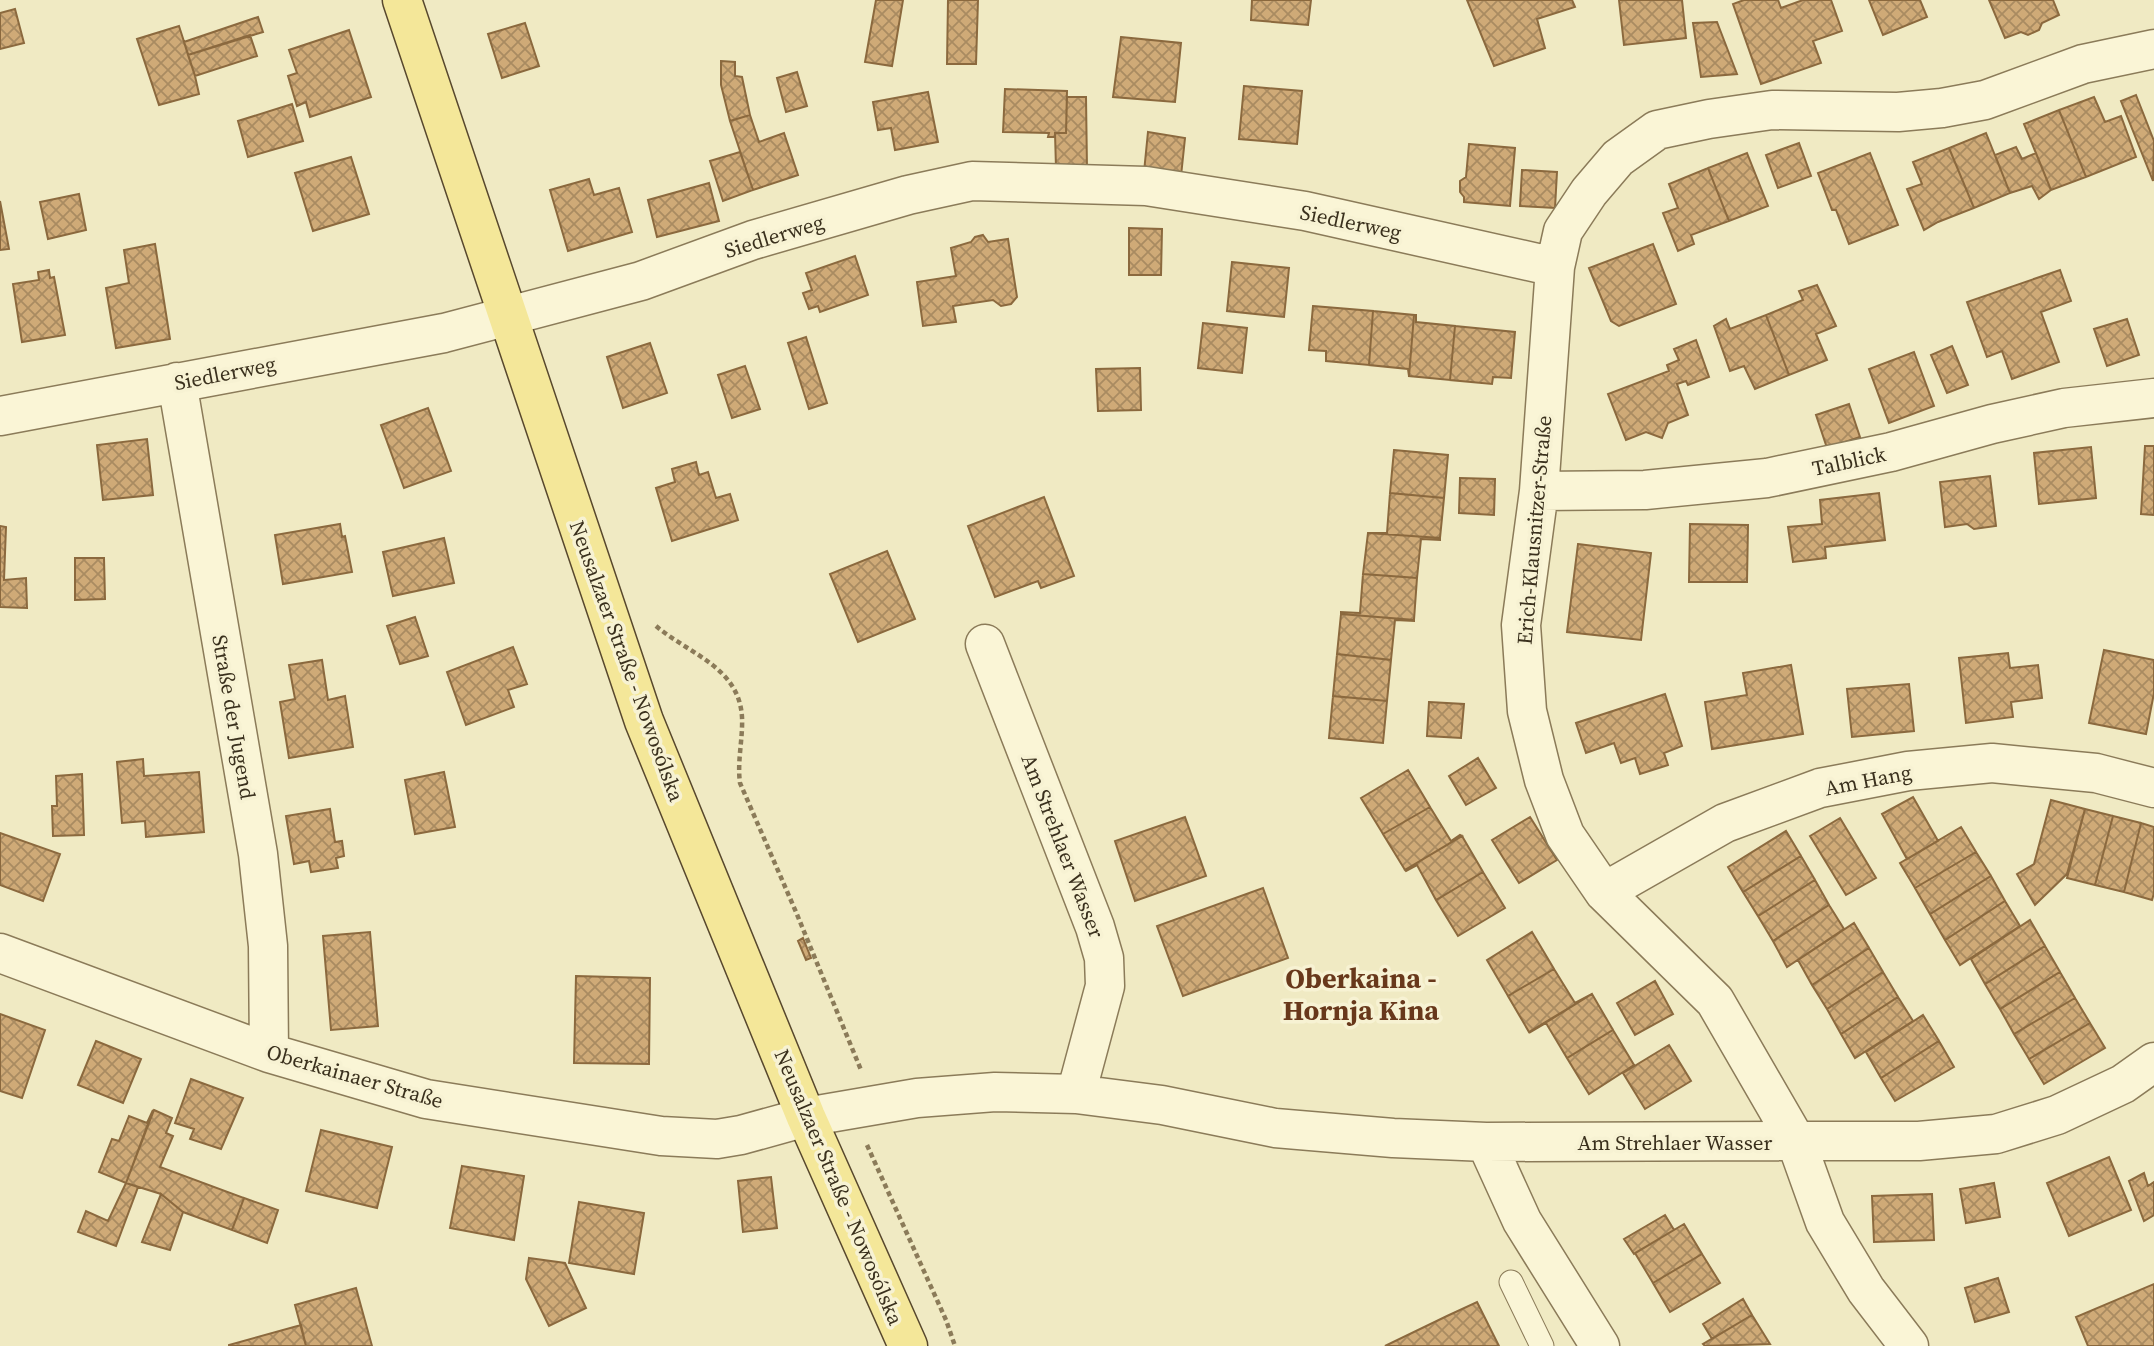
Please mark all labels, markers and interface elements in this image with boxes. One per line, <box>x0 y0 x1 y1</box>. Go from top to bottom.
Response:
street label: Siedlerweg <box>1298 197 1404 247</box>
street label: Siedlerweg <box>721 207 828 265</box>
street label: Siedlerweg <box>172 349 278 397</box>
street label: Erich-Klausnitzer-Straße <box>1510 414 1558 646</box>
street label: Talblick <box>1809 439 1889 483</box>
street label: Neusalzaer Straße - Nowosólska <box>563 517 691 806</box>
street label: Straße der Jugend <box>205 633 263 802</box>
street label: Am Strehlaer Wasser <box>1015 750 1111 942</box>
street label: Am Hang <box>1822 757 1914 803</box>
district label: Oberkaina - Hornja Kina <box>1283 959 1439 1029</box>
street label: Oberkainaer Straße <box>263 1037 447 1115</box>
street label: Neusalzaer Straße - Nowosólska <box>768 1045 910 1330</box>
street label: Am Strehlaer Wasser <box>1578 1128 1772 1157</box>

